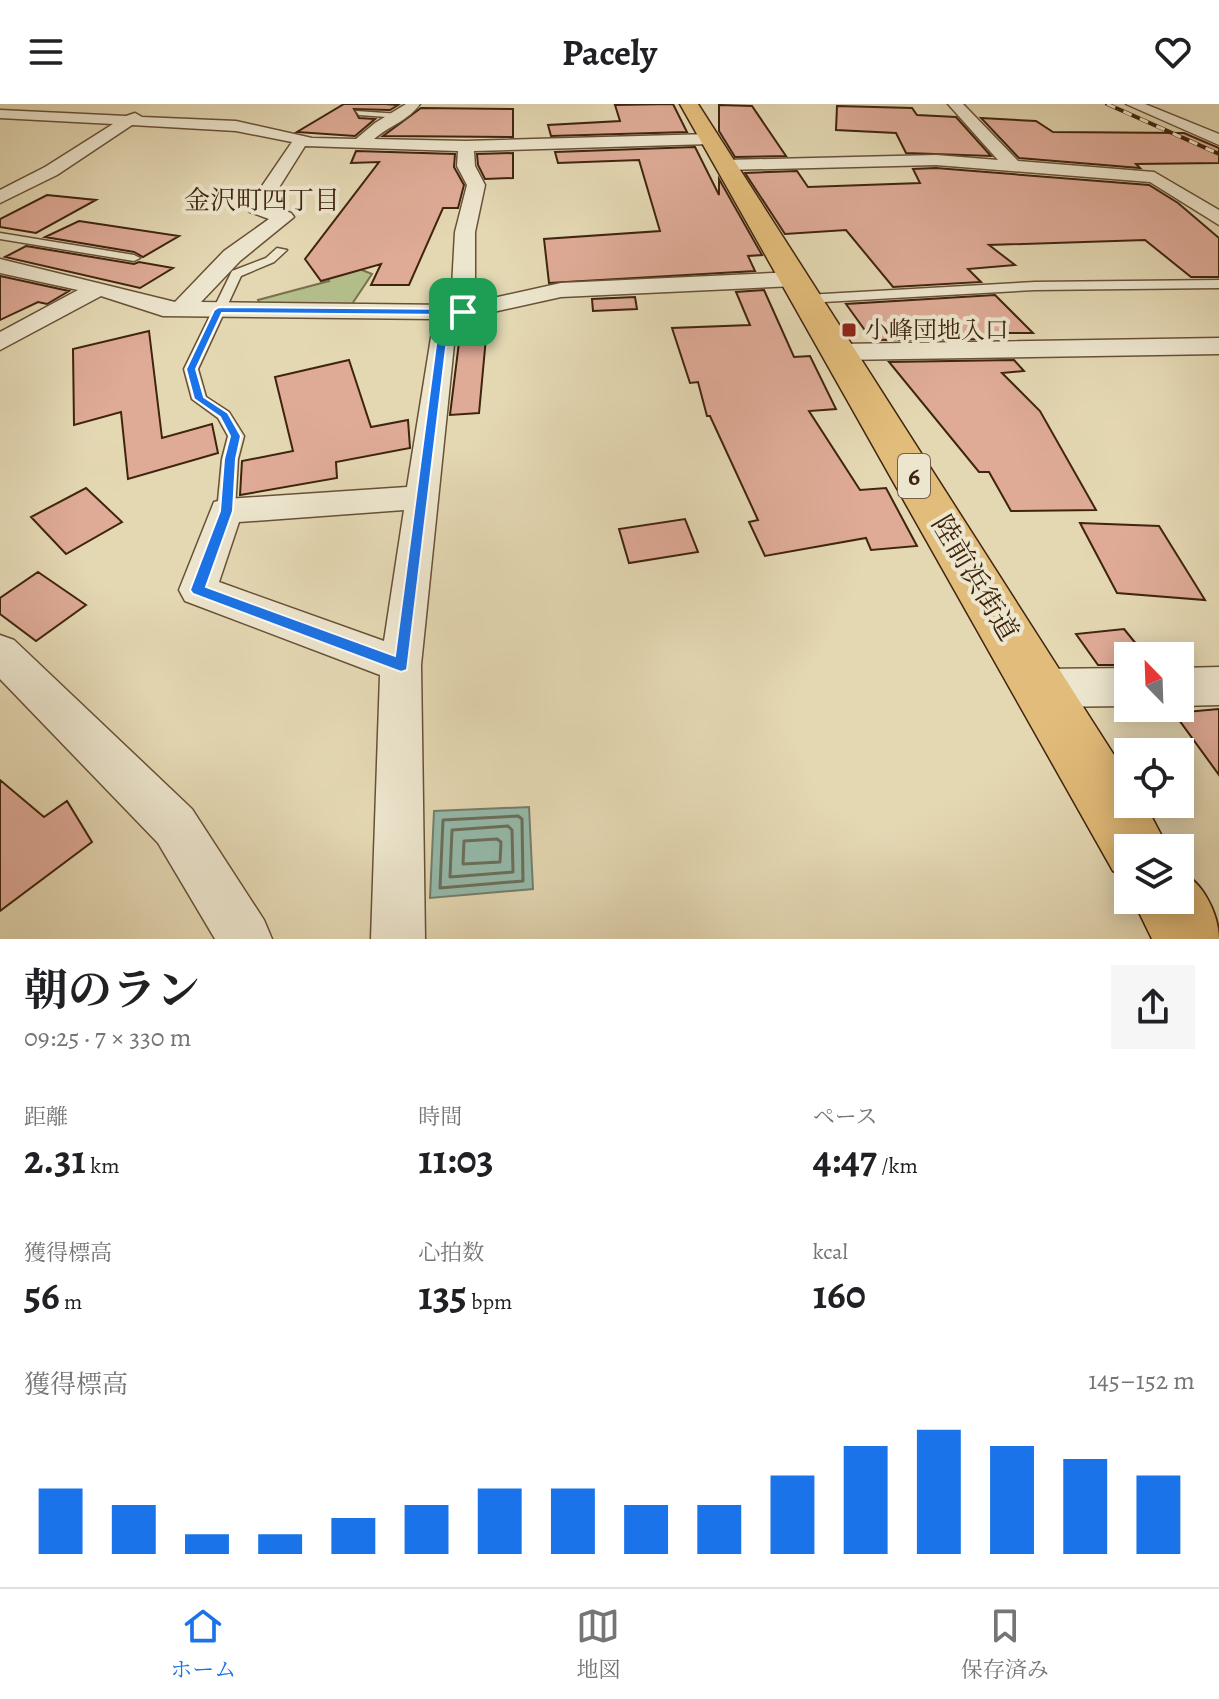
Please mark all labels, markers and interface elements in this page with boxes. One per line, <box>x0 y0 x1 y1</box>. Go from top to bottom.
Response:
text: Pacely <box>562 28 657 77</box>
icon: menu <box>24 30 68 74</box>
icon: heart <box>1151 30 1195 74</box>
district label: 金沢町四丁目 <box>184 183 340 218</box>
pin <box>429 278 497 346</box>
icon: arrive <box>441 290 485 334</box>
place label: 小峰団地入口 <box>865 314 1009 346</box>
marker: 小峰団地入口 <box>840 321 858 339</box>
road number: 6 <box>898 454 930 498</box>
street label: 陸前浜街道 <box>923 508 1027 648</box>
north arrow <box>1114 642 1194 722</box>
map controls <box>1114 642 1194 914</box>
button: locate <box>1114 738 1194 818</box>
button: layers <box>1114 834 1194 914</box>
text: 朝のラン <box>24 960 200 1020</box>
button: share <box>1111 965 1195 1049</box>
text: 09:25 · 7 × 330 m <box>24 1020 192 1055</box>
text: 距離 <box>24 1102 68 1132</box>
text: 時間 <box>418 1102 462 1132</box>
text: ペース <box>813 1102 878 1132</box>
text: 2.31 <box>24 1132 86 1187</box>
text: 11:03 <box>418 1132 494 1187</box>
text: 4:47 <box>813 1132 877 1187</box>
text: km <box>86 1151 119 1181</box>
text: /km <box>877 1151 918 1181</box>
text: kcal <box>813 1237 848 1267</box>
text: 獲得標高 <box>24 1238 112 1268</box>
text: 心拍数 <box>418 1238 484 1268</box>
text: 160 <box>813 1267 866 1322</box>
text: 56 <box>24 1268 60 1323</box>
text: 135 <box>418 1268 467 1323</box>
text: m <box>60 1287 82 1317</box>
text: bpm <box>467 1287 512 1317</box>
text: 145–152 m <box>1088 1363 1195 1398</box>
text: 獲得標高 <box>24 1367 128 1402</box>
tab: ホーム <box>170 1604 236 1685</box>
tab: 地図 <box>576 1604 621 1685</box>
tab: 保存済み <box>961 1604 1049 1685</box>

